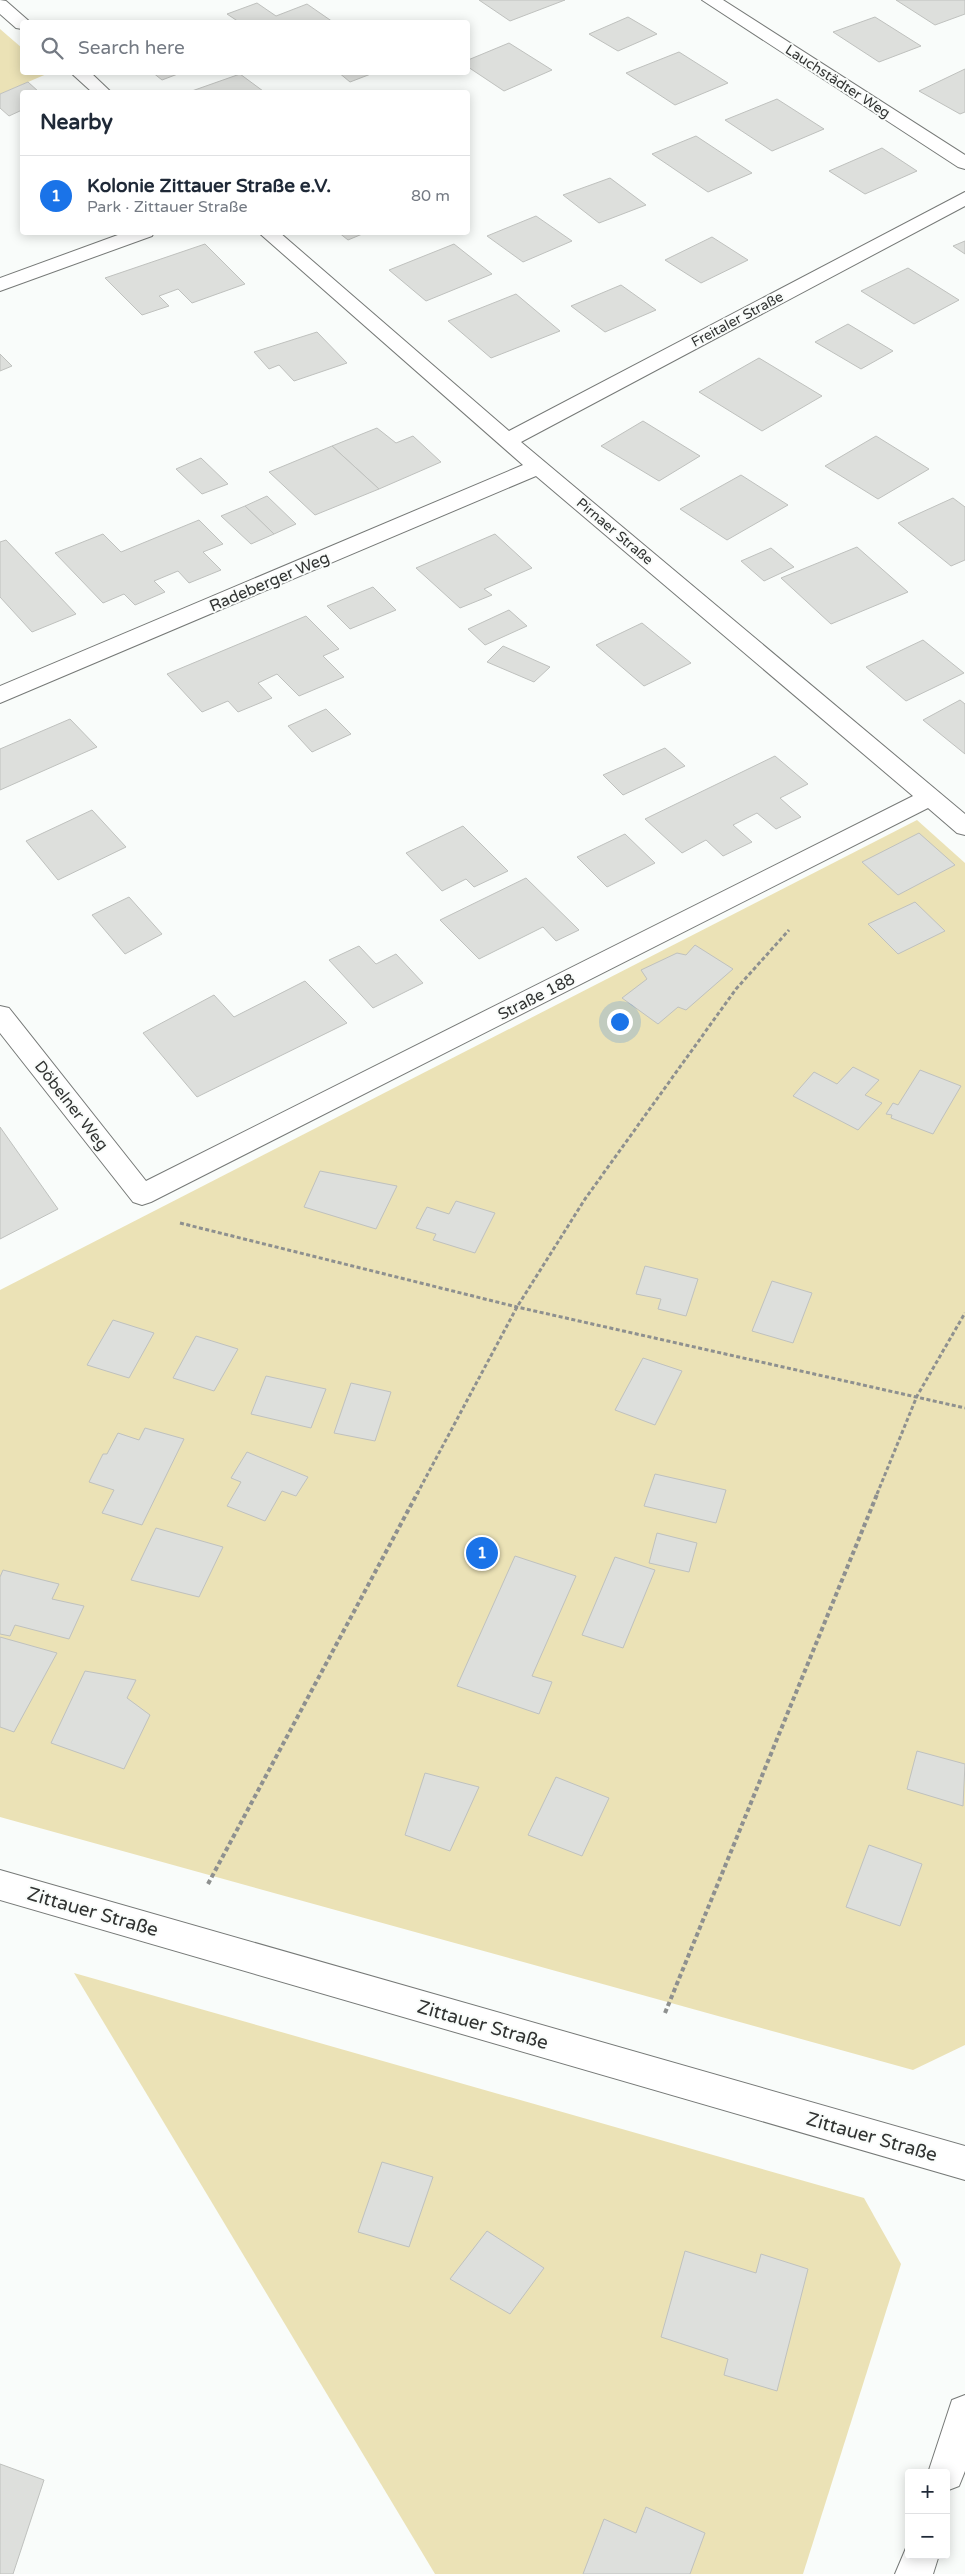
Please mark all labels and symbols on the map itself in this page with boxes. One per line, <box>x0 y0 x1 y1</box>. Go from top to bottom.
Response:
street label: Lauchstädter Weg <box>782 41 893 122</box>
street label: Freitaler Straße <box>688 288 786 351</box>
street label: Pirnaer Straße <box>573 494 657 568</box>
street label: Radeberger Weg <box>206 548 332 616</box>
street label: Straße 188 <box>495 969 578 1025</box>
your location <box>607 1009 633 1035</box>
street label: Döbelner Weg <box>30 1057 112 1154</box>
pin: 1 <box>466 1534 498 1572</box>
street label: Zittauer Straße <box>25 1883 161 1941</box>
street label: Zittauer Straße <box>415 1996 551 2054</box>
street label: Zittauer Straße <box>804 2108 940 2166</box>

